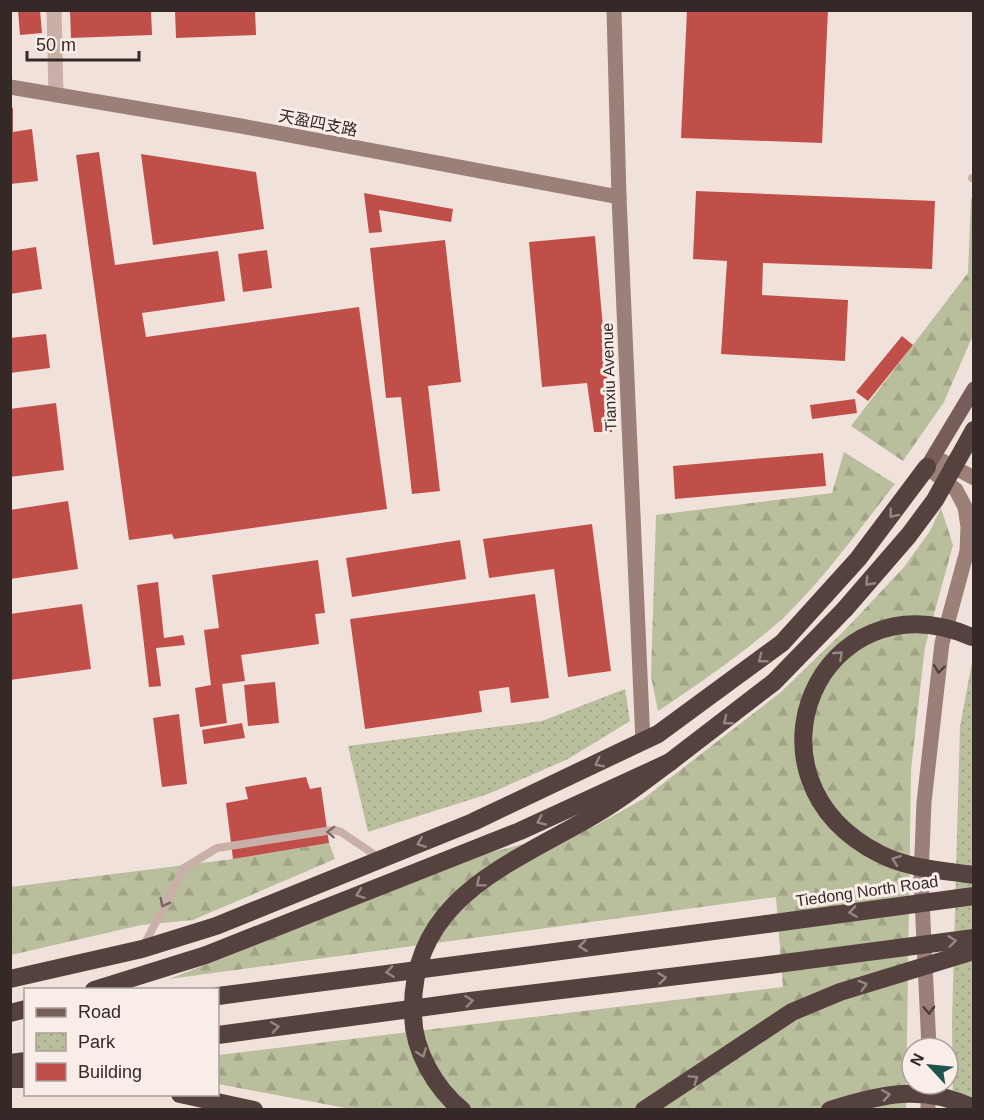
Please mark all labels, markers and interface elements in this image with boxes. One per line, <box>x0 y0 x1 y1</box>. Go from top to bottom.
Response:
scale bar <box>27 24 140 62</box>
text: 50 m <box>36 35 76 55</box>
street label: 天盈四支路 <box>277 107 359 139</box>
street label: Tianxiu Avenue <box>599 322 619 432</box>
one-way arrow <box>889 508 900 519</box>
one-way arrow <box>865 575 876 586</box>
one-way arrow <box>758 651 769 662</box>
one-way arrow <box>833 651 843 662</box>
one-way arrow <box>933 664 946 673</box>
one-way arrow <box>722 714 733 725</box>
one-way arrow <box>594 756 605 768</box>
one-way arrow <box>536 814 547 826</box>
one-way arrow <box>327 826 336 838</box>
one-way arrow <box>416 836 427 848</box>
one-way arrow <box>891 854 902 867</box>
street label: Tiedong North Road <box>795 873 939 909</box>
one-way arrow <box>475 876 486 887</box>
one-way arrow <box>355 887 366 900</box>
one-way arrow <box>160 897 171 907</box>
one-way arrow <box>848 906 858 918</box>
one-way arrow <box>947 935 956 948</box>
one-way arrow <box>579 940 588 952</box>
one-way arrow <box>386 966 395 978</box>
one-way arrow <box>658 972 667 984</box>
one-way arrow <box>857 980 868 992</box>
legend <box>24 988 219 1096</box>
one-way arrow <box>464 995 473 1008</box>
text: Road <box>78 1002 121 1022</box>
one-way arrow <box>922 1005 935 1014</box>
one-way arrow <box>271 1021 280 1034</box>
text: Park <box>78 1032 116 1052</box>
north arrow <box>900 1036 960 1096</box>
one-way arrow <box>415 1047 427 1058</box>
text: N <box>907 1051 927 1069</box>
text: Building <box>78 1062 142 1082</box>
one-way arrow <box>687 1075 698 1086</box>
one-way arrow <box>881 1089 891 1101</box>

